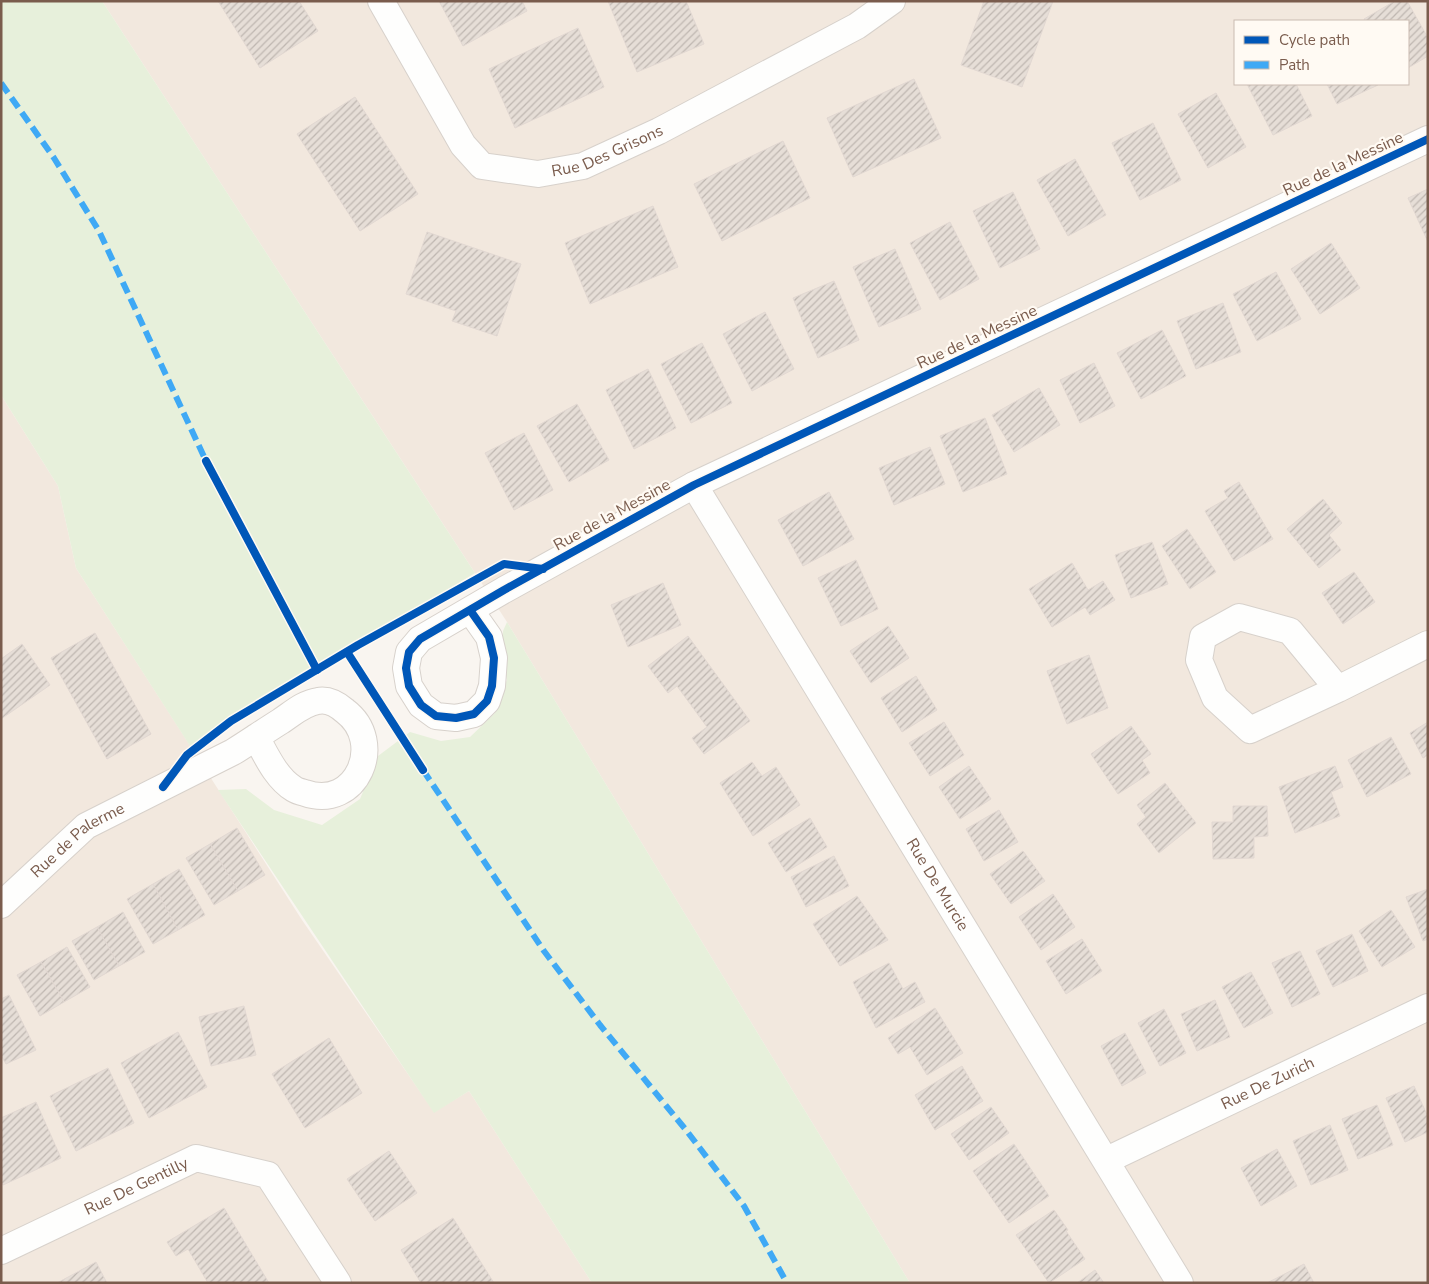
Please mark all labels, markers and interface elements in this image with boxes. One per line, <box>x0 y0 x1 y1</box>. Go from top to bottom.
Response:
legend <box>1234 20 1409 85</box>
text: Cycle path <box>1279 30 1350 50</box>
text: Path <box>1279 55 1310 75</box>
street label: Rue Des Grisons <box>550 120 667 182</box>
street label: Rue de la Messine <box>1279 126 1407 202</box>
street label: Rue de la Messine <box>913 299 1041 375</box>
street label: Rue de la Messine <box>550 474 674 556</box>
street label: Rue de Palerme <box>26 797 128 883</box>
street label: Rue De Murcie <box>901 834 974 935</box>
street label: Rue De Zurich <box>1217 1052 1318 1115</box>
street label: Rue De Gentilly <box>81 1152 193 1221</box>

